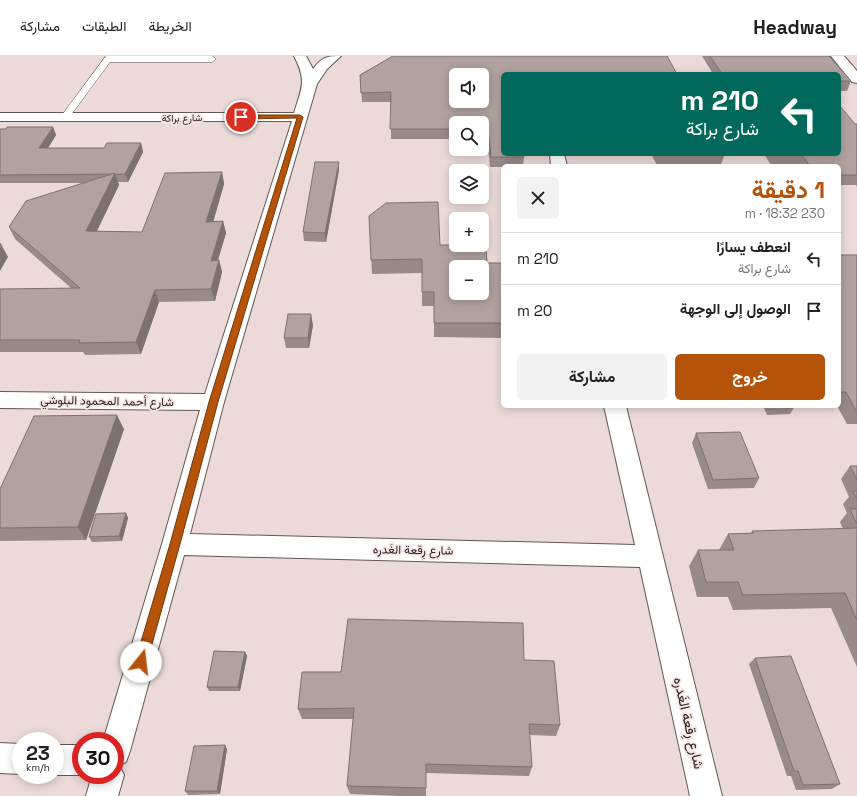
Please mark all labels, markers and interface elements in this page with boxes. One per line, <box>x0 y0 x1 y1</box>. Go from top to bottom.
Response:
text: Headway <box>753 15 837 40</box>
text: مشاركة <box>20 17 60 35</box>
text: الطبقات <box>82 17 126 35</box>
text: الخريطة <box>148 17 192 35</box>
map controls <box>449 68 489 300</box>
button: sound <box>449 68 489 108</box>
text: 210 m <box>681 82 759 118</box>
icon: left <box>773 88 825 140</box>
pin <box>224 100 258 134</box>
icon: arrive <box>230 106 252 128</box>
street label: شارع براكة <box>162 111 203 125</box>
button: search <box>449 116 489 156</box>
text: شارع براكة <box>686 117 759 140</box>
button: layers <box>449 164 489 204</box>
text: 1 دقيقة <box>751 174 825 205</box>
button: close <box>517 177 559 219</box>
text: 230 m · 18:32 <box>745 205 825 222</box>
button: + <box>449 212 489 252</box>
text: انعطف يسارًا <box>716 237 791 256</box>
icon: left <box>803 248 825 270</box>
text: 210 m <box>517 249 559 268</box>
button: − <box>449 260 489 300</box>
text: شارع براكة <box>738 260 791 277</box>
text: الوصول إلى الوجهة <box>680 299 791 318</box>
icon: arrive <box>803 300 825 322</box>
text: 20 m <box>517 301 552 320</box>
button: مشاركة <box>517 354 667 400</box>
button: خروج <box>675 354 825 400</box>
street label: شارع أحمد المحمود البلوشي <box>40 392 174 412</box>
street label: شارع رِقعة الغَدره <box>373 541 453 560</box>
position arrow <box>120 641 162 683</box>
street label: شارع رِقعة الغَدره <box>667 675 708 771</box>
speed limit sign: 30 <box>72 732 124 784</box>
text: 23 <box>26 740 50 766</box>
text: km/h <box>26 761 50 774</box>

